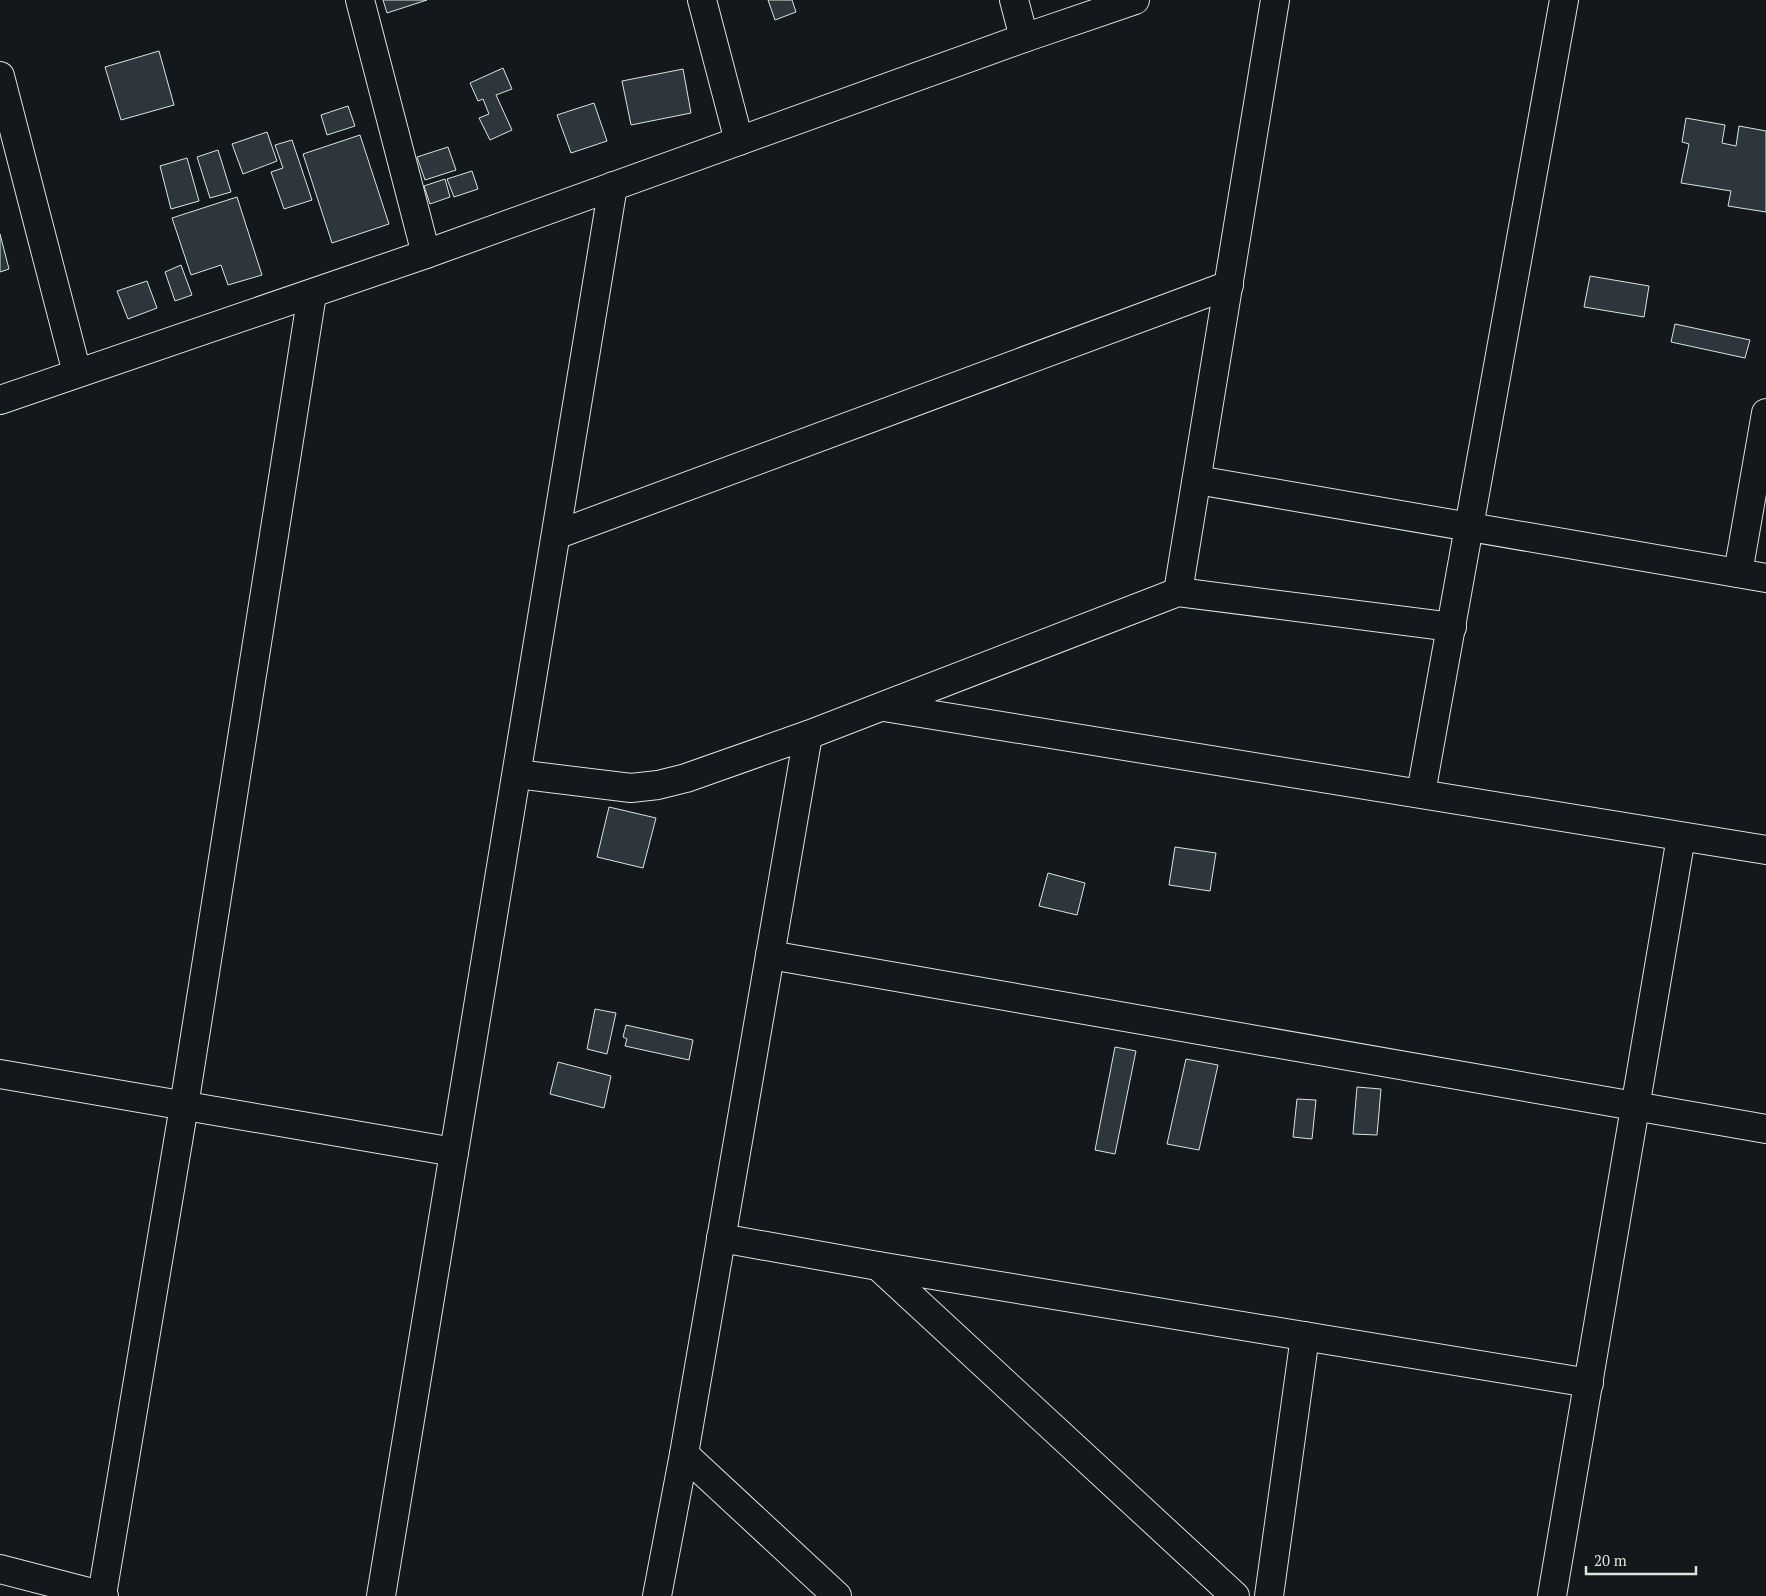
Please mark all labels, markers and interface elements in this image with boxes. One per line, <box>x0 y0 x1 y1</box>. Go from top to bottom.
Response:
scale bar <box>1586 1544 1696 1576</box>
text: 20 m <box>1594 1550 1627 1570</box>

